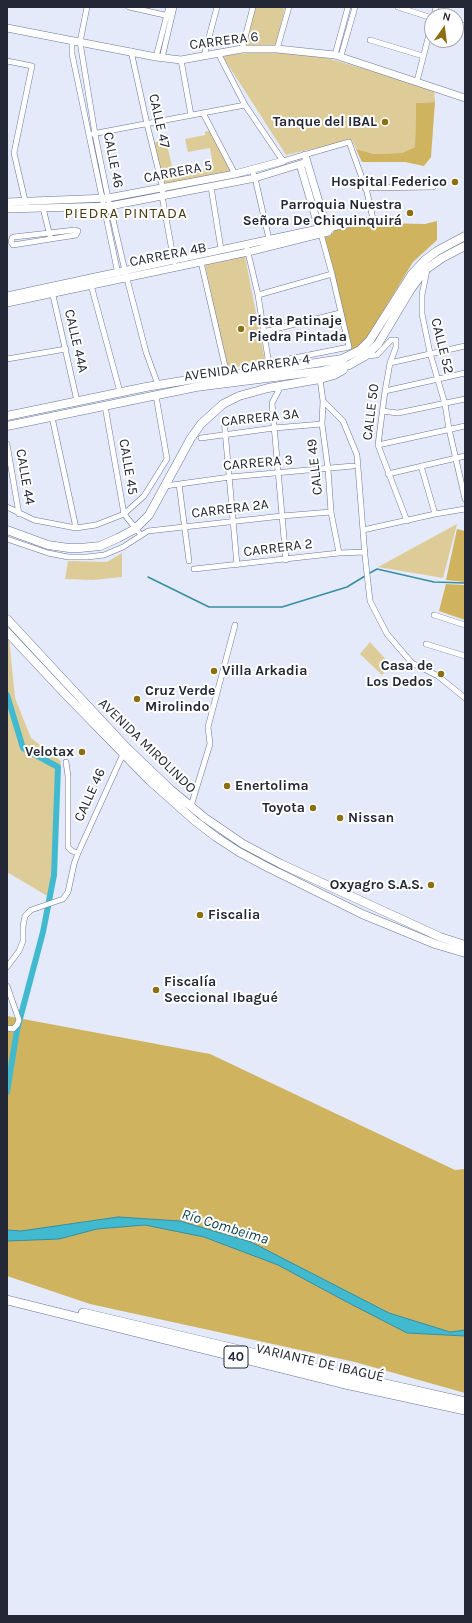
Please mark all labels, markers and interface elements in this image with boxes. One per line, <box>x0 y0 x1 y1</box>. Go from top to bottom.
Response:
north arrow <box>424 8 464 48</box>
text: N <box>441 10 452 24</box>
street label: CARRERA 6 <box>188 28 260 54</box>
street label: CALLE 47 <box>145 92 173 150</box>
place label: Tanque del IBAL <box>273 114 377 130</box>
marker: Tanque del IBAL <box>380 117 390 127</box>
street label: CALLE 46 <box>99 131 127 189</box>
street label: CARRERA 5 <box>142 157 214 187</box>
place label: Hospital Federico <box>331 174 447 190</box>
marker: Hospital Federico <box>450 177 460 187</box>
place label: Parroquia Nuestra Señora De Chiquinquirá <box>243 197 402 230</box>
district label: PIEDRA PINTADA <box>65 205 187 223</box>
marker: Parroquia Nuestra Señora De Chiquinquirá <box>405 208 415 218</box>
street label: CARRERA 4B <box>128 239 208 271</box>
street label: CALLE 44A <box>61 308 91 374</box>
place label: Pista Patinaje Piedra Pintada <box>249 313 347 346</box>
street label: CALLE 52 <box>427 316 457 376</box>
marker: Pista Patinaje Piedra Pintada <box>236 324 246 334</box>
street label: AVENIDA CARRERA 4 <box>183 351 311 385</box>
street label: CALLE 50 <box>359 383 383 441</box>
street label: CARRERA 3A <box>220 406 300 430</box>
street label: CALLE 45 <box>115 438 141 496</box>
street label: CALLE 49 <box>304 438 326 496</box>
street label: CALLE 44 <box>12 448 38 506</box>
street label: CARRERA 3 <box>222 452 294 474</box>
street label: CARRERA 2A <box>190 496 270 522</box>
street label: CARRERA 2 <box>242 535 314 561</box>
place label: Casa de Los Dedos <box>366 658 433 690</box>
place label: Villa Arkadia <box>222 663 307 679</box>
marker: Villa Arkadia <box>209 666 219 676</box>
marker: Casa de Los Dedos <box>436 669 446 679</box>
place label: Cruz Verde Mirolindo <box>145 683 215 716</box>
marker: Cruz Verde Mirolindo <box>132 694 142 704</box>
street label: AVENIDA MIROLINDO <box>95 695 199 797</box>
place label: Velotax <box>25 744 74 760</box>
marker: Velotax <box>77 747 87 757</box>
street label: CALLE 46 <box>71 766 109 824</box>
place label: Enertolima <box>235 778 309 794</box>
marker: Enertolima <box>222 781 232 791</box>
place label: Toyota <box>262 800 305 816</box>
marker: Toyota <box>308 803 318 813</box>
place label: Nissan <box>348 810 394 826</box>
marker: Nissan <box>335 813 345 823</box>
place label: Oxyagro S.A.S. <box>330 877 423 893</box>
marker: Oxyagro S.A.S. <box>426 880 436 890</box>
place label: Fiscalia <box>208 907 260 923</box>
marker: Fiscalia <box>195 910 205 920</box>
place label: Fiscalía Seccional Ibagué <box>164 974 278 1006</box>
marker: Fiscalía Seccional Ibagué <box>151 985 161 995</box>
water label: Río Combeima <box>179 1205 271 1249</box>
street label: VARIANTE DE IBAGUÉ <box>254 1340 386 1386</box>
road number: 40 <box>224 1346 248 1368</box>

